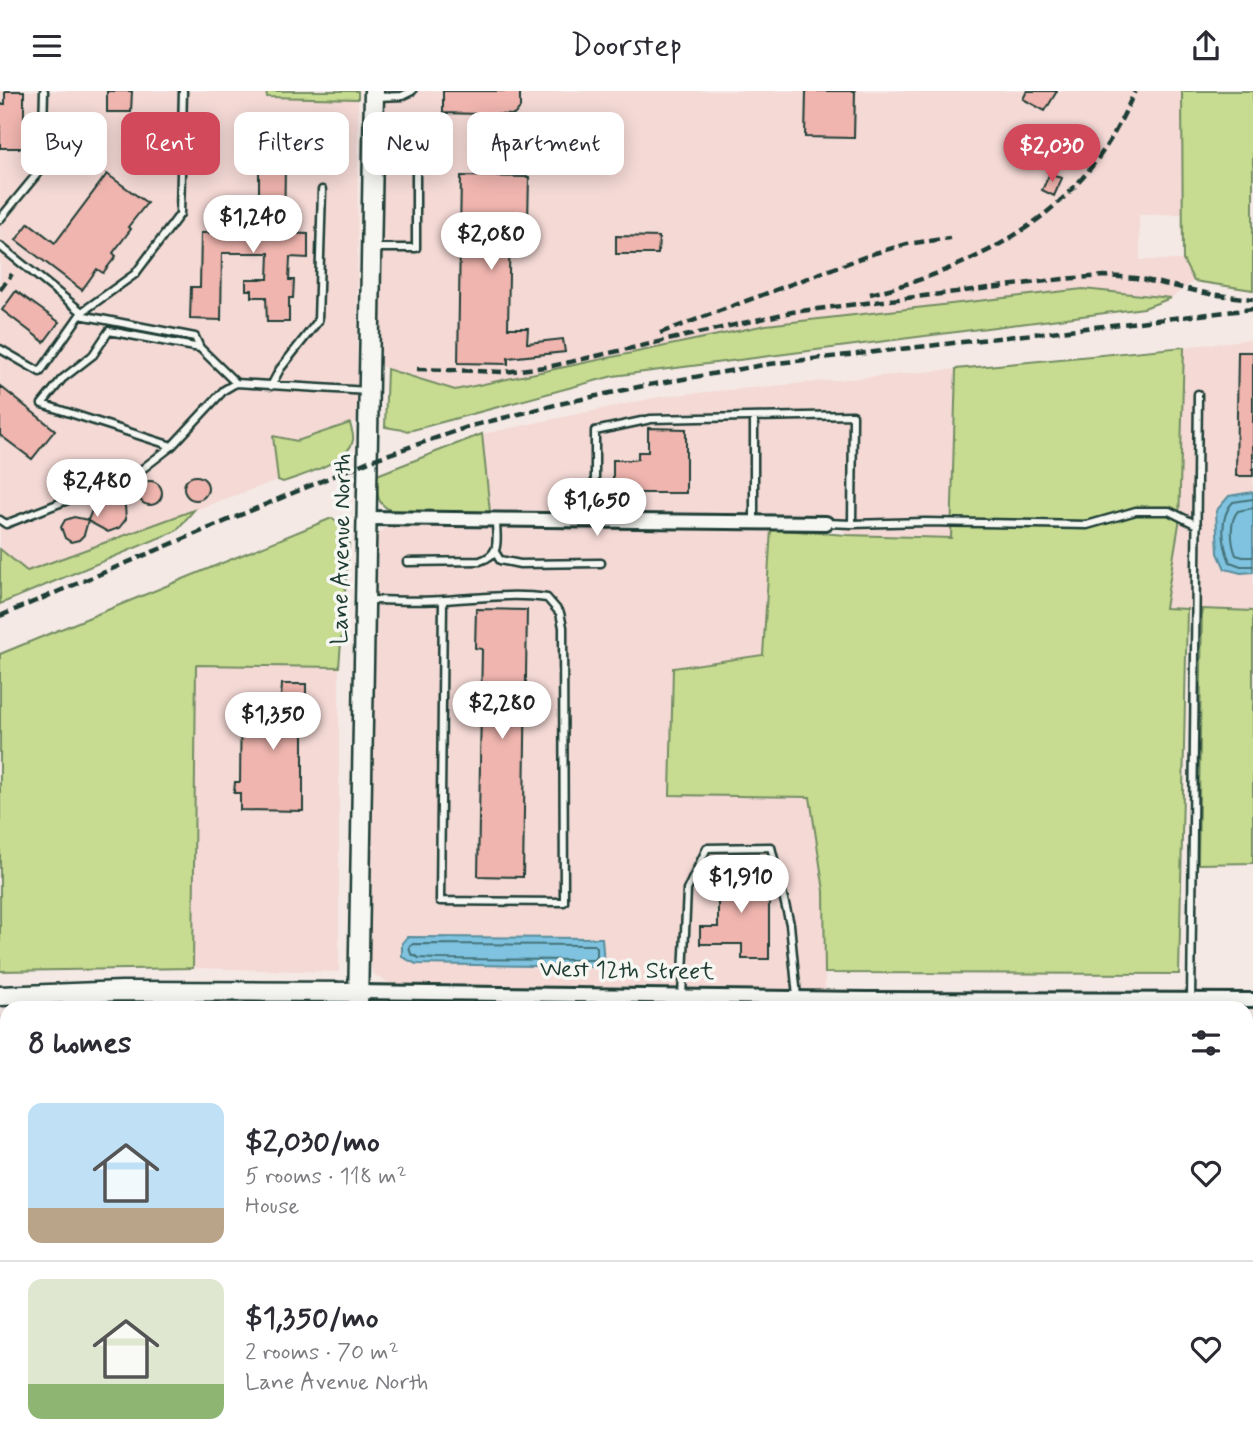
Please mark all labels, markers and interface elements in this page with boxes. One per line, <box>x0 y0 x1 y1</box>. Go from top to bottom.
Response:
text: Doorstep <box>571 25 682 67</box>
icon: menu <box>28 27 66 65</box>
icon: share <box>1187 27 1225 65</box>
chip: Buy <box>21 112 107 175</box>
chip: Rent <box>121 112 220 175</box>
chip: Filters <box>234 112 349 175</box>
chip: New <box>363 112 453 175</box>
chip: Apartment <box>467 112 624 175</box>
pin: $2,030 <box>995 125 1109 184</box>
text: $2,030 <box>1019 132 1085 162</box>
pin: $1,240 <box>196 195 310 255</box>
text: $1,240 <box>219 203 287 233</box>
pin: $2,080 <box>434 213 548 272</box>
text: $2,080 <box>457 220 525 250</box>
street label: Lane Avenue North <box>325 453 359 645</box>
pin: $2,480 <box>40 459 154 519</box>
text: $2,480 <box>62 467 132 497</box>
pin: $1,650 <box>540 479 654 538</box>
text: $1,650 <box>563 486 631 516</box>
pin: $2,280 <box>445 681 559 741</box>
text: $2,280 <box>468 689 536 719</box>
pin: $1,350 <box>216 693 330 752</box>
text: $1,350 <box>241 700 305 730</box>
pin: $1,910 <box>684 855 798 915</box>
text: $1,910 <box>709 863 773 893</box>
street label: West 12th Street <box>539 954 715 988</box>
text: 8 homes <box>28 1024 131 1063</box>
icon: filters <box>1187 1024 1225 1062</box>
text: $2,030/mo <box>245 1123 380 1162</box>
icon: home <box>84 1131 168 1215</box>
icon: heart <box>1187 1154 1225 1192</box>
text: 5 rooms · 118 m² <box>245 1162 407 1192</box>
text: House <box>245 1192 299 1222</box>
text: $1,350/mo <box>245 1299 378 1338</box>
icon: home <box>84 1307 168 1391</box>
icon: heart <box>1187 1330 1225 1368</box>
text: 2 rooms · 70 m² <box>245 1338 399 1368</box>
text: Lane Avenue North <box>245 1368 428 1398</box>

